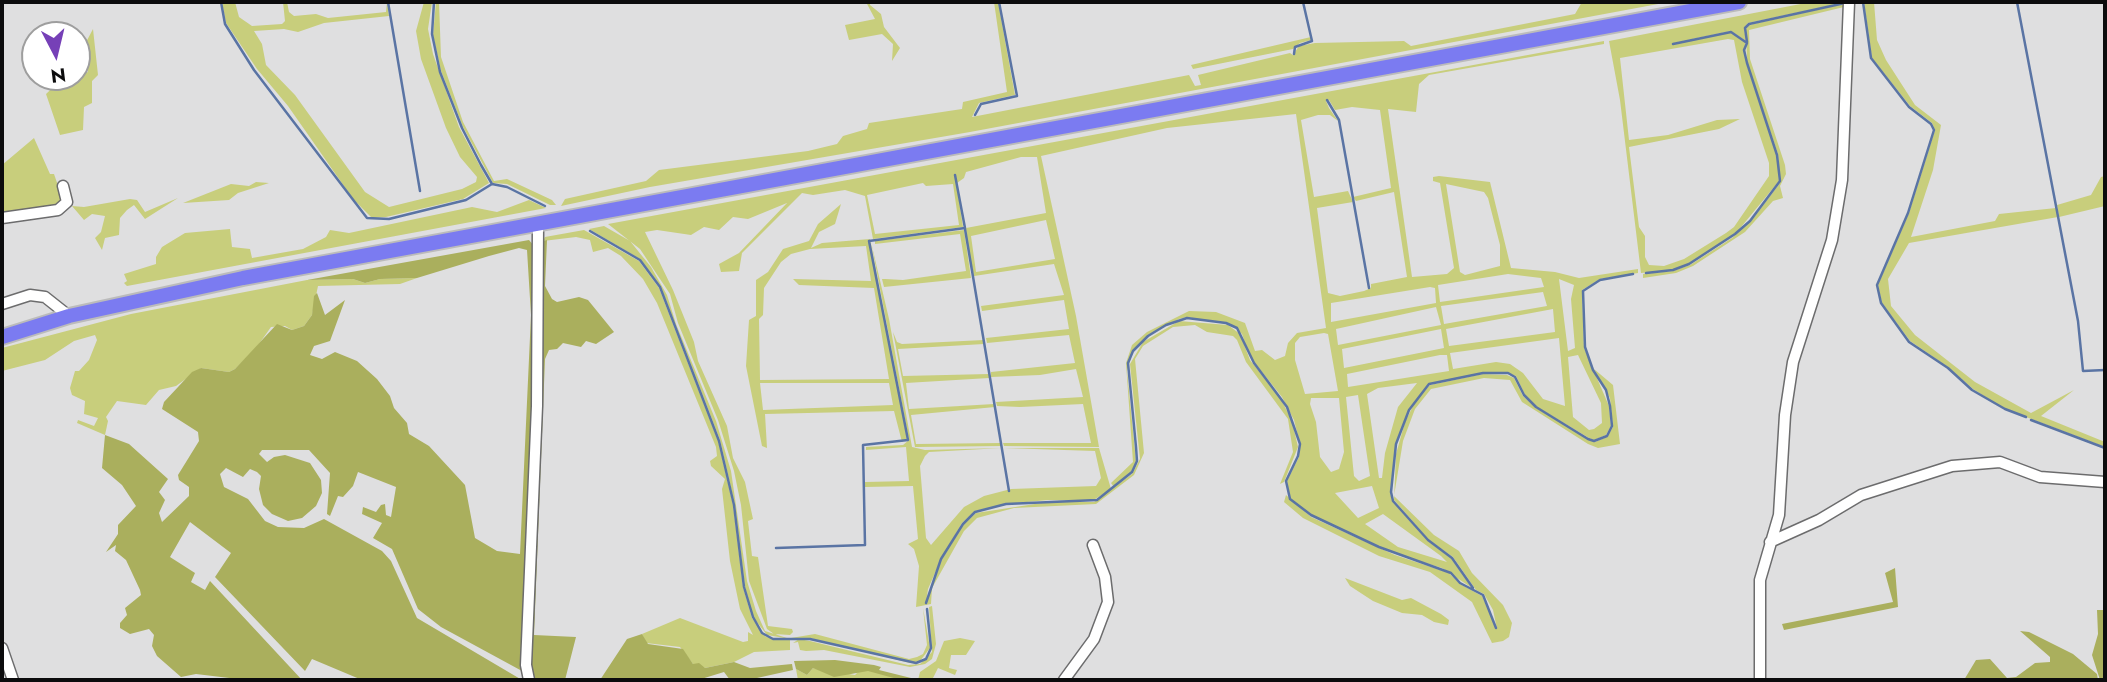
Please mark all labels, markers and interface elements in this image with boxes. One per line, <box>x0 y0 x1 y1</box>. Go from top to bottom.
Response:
north arrow <box>21 21 91 91</box>
text: N <box>49 61 68 90</box>

